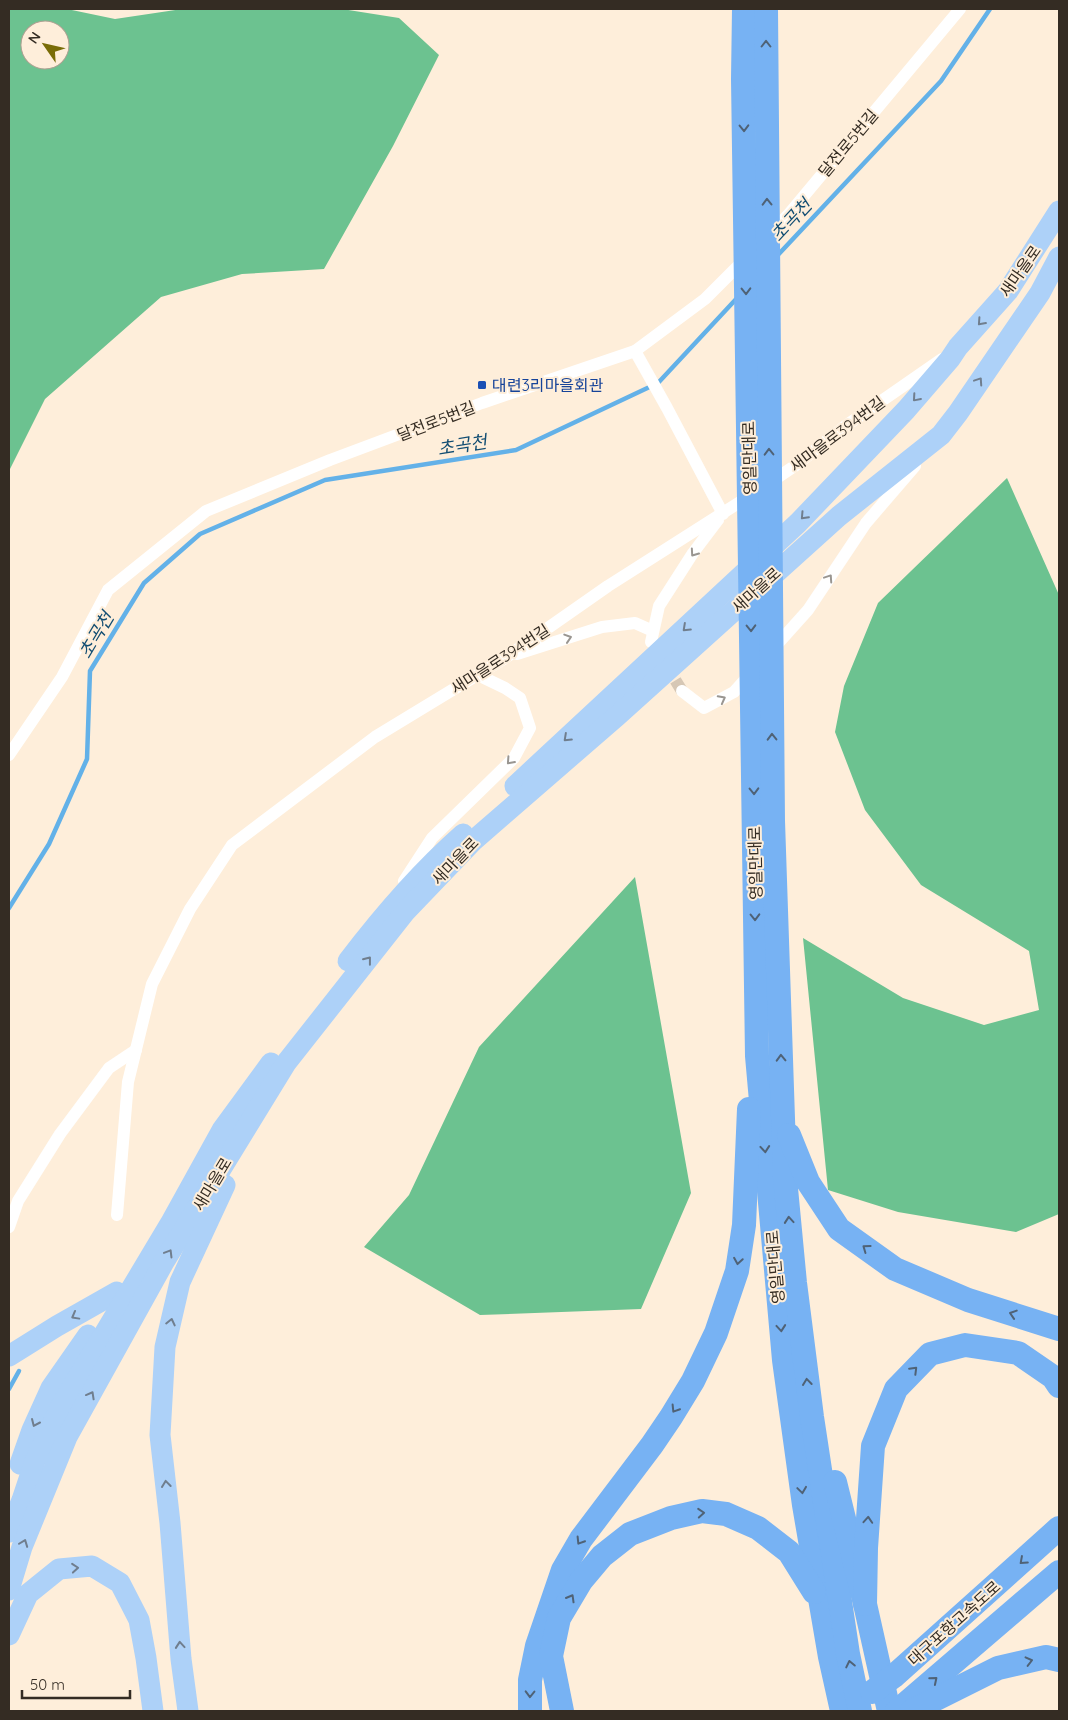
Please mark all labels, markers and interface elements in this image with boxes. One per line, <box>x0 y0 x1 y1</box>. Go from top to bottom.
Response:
north arrow <box>20 20 70 70</box>
text: N <box>24 28 45 47</box>
one-way arrow <box>761 40 771 48</box>
street label: 달전로5번길 <box>814 105 882 181</box>
one-way arrow <box>739 124 749 132</box>
water label: 초곡천 <box>766 192 818 246</box>
one-way arrow <box>762 198 772 206</box>
street label: 새마을로 <box>995 241 1045 301</box>
one-way arrow <box>741 287 751 295</box>
one-way arrow <box>978 316 987 325</box>
place label: 대련3리마을회관 <box>492 375 604 395</box>
one-way arrow <box>973 378 982 387</box>
marker: 대련3리마을회관 <box>476 379 488 391</box>
street label: 새마을로394번길 <box>785 392 889 476</box>
one-way arrow <box>913 393 922 402</box>
street label: 달전로5번길 <box>394 397 478 445</box>
street label: 영일만대로 <box>738 421 760 495</box>
water label: 초곡천 <box>436 429 491 460</box>
one-way arrow <box>764 448 774 456</box>
one-way arrow <box>801 510 810 519</box>
one-way arrow <box>691 547 700 557</box>
street label: 새마을로 <box>727 563 785 617</box>
one-way arrow <box>823 574 832 584</box>
water label: 초곡천 <box>73 606 120 662</box>
street label: 새마을로394번길 <box>447 620 553 698</box>
one-way arrow <box>683 622 692 631</box>
one-way arrow <box>746 624 756 632</box>
one-way arrow <box>563 634 572 644</box>
one-way arrow <box>717 695 726 705</box>
one-way arrow <box>563 732 572 741</box>
one-way arrow <box>767 733 777 740</box>
one-way arrow <box>507 756 516 765</box>
one-way arrow <box>749 787 759 795</box>
street label: 영일만대로 <box>744 826 766 900</box>
street label: 새마을로 <box>427 833 483 889</box>
one-way arrow <box>750 914 760 921</box>
one-way arrow <box>362 956 371 965</box>
one-way arrow <box>775 1054 786 1062</box>
one-way arrow <box>759 1145 770 1153</box>
street label: 새마을로 <box>188 1153 236 1214</box>
one-way arrow <box>784 1216 795 1224</box>
street label: 영일만대로 <box>762 1229 788 1305</box>
one-way arrow <box>862 1245 872 1254</box>
one-way arrow <box>163 1250 173 1259</box>
one-way arrow <box>734 1256 744 1265</box>
one-way arrow <box>71 1309 80 1319</box>
one-way arrow <box>1009 1310 1018 1320</box>
one-way arrow <box>165 1318 176 1327</box>
one-way arrow <box>775 1325 786 1333</box>
one-way arrow <box>908 1367 917 1376</box>
one-way arrow <box>802 1377 813 1385</box>
one-way arrow <box>84 1392 94 1401</box>
one-way arrow <box>672 1404 682 1413</box>
one-way arrow <box>31 1418 42 1427</box>
one-way arrow <box>161 1479 172 1487</box>
one-way arrow <box>796 1486 807 1494</box>
one-way arrow <box>697 1507 705 1518</box>
one-way arrow <box>862 1516 873 1524</box>
one-way arrow <box>577 1535 586 1544</box>
one-way arrow <box>18 1539 28 1548</box>
one-way arrow <box>1019 1555 1028 1564</box>
one-way arrow <box>71 1563 79 1574</box>
street label: 대구포항고속도로 <box>904 1576 1005 1670</box>
one-way arrow <box>564 1594 574 1603</box>
one-way arrow <box>175 1641 186 1649</box>
one-way arrow <box>1024 1656 1033 1667</box>
one-way arrow <box>845 1659 856 1668</box>
scale bar <box>22 1668 130 1700</box>
text: 50 m <box>30 1675 65 1694</box>
one-way arrow <box>929 1676 938 1685</box>
one-way arrow <box>525 1690 535 1698</box>

